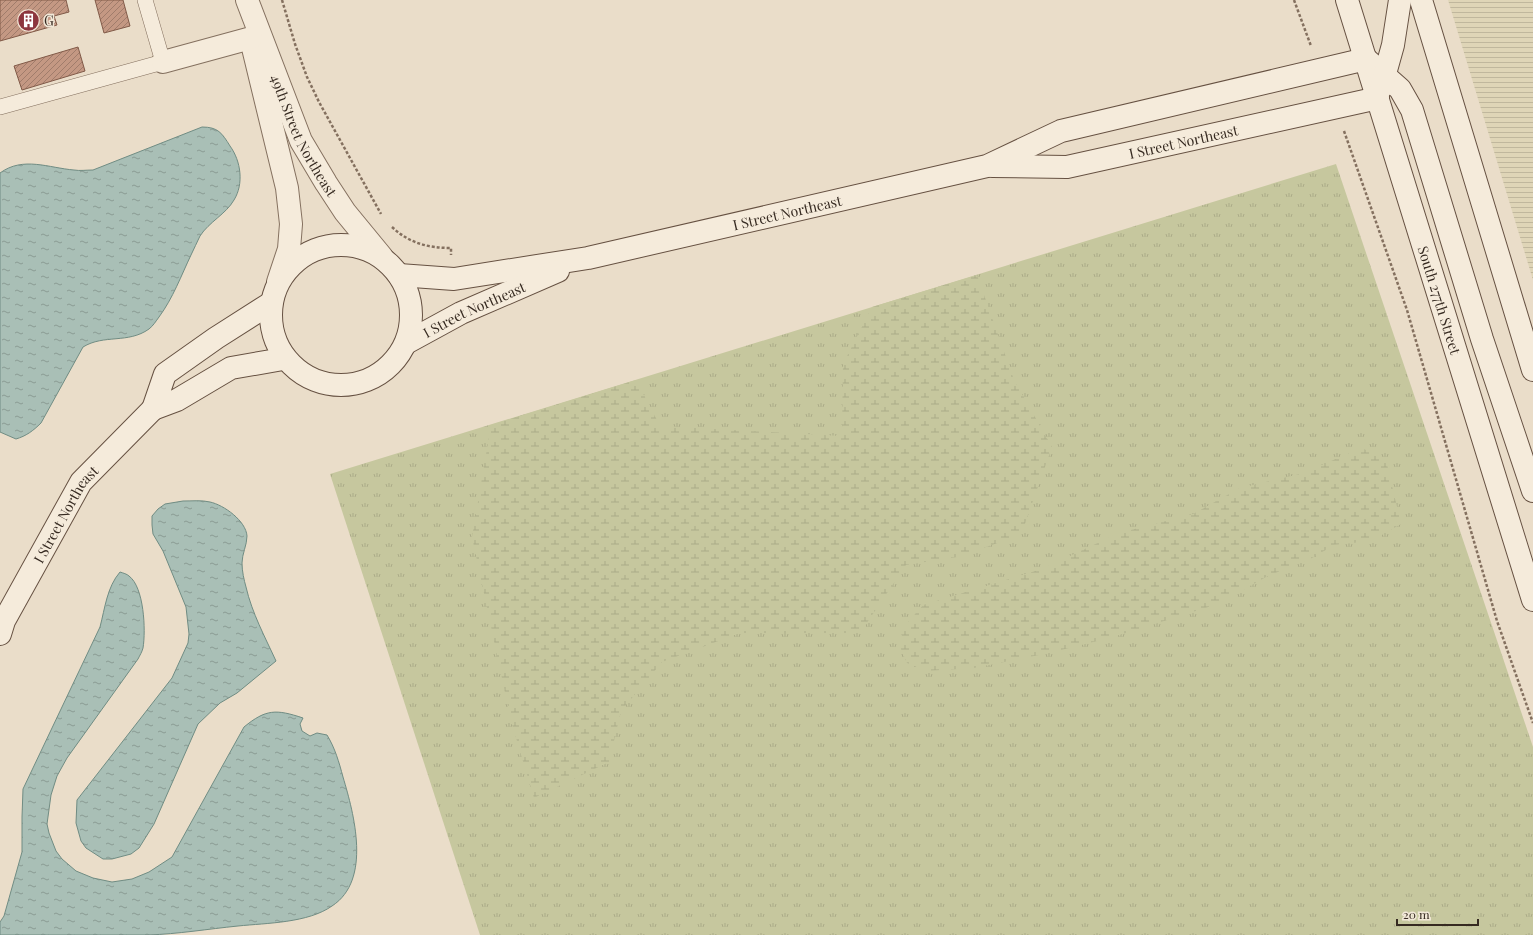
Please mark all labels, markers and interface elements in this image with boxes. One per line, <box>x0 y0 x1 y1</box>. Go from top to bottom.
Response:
building icon: G <box>15 7 41 33</box>
place label: G <box>44 11 54 30</box>
street label: 49th Street Northeast <box>267 71 342 201</box>
street label: I Street Northeast <box>1127 120 1241 163</box>
street label: I Street Northeast <box>731 190 844 234</box>
street label: South 277th Street <box>1414 243 1466 357</box>
street label: I Street Northeast <box>419 276 529 342</box>
street label: I Street Northeast <box>29 460 103 566</box>
scale bar <box>1397 901 1478 927</box>
text: 20 m <box>1403 906 1430 922</box>

